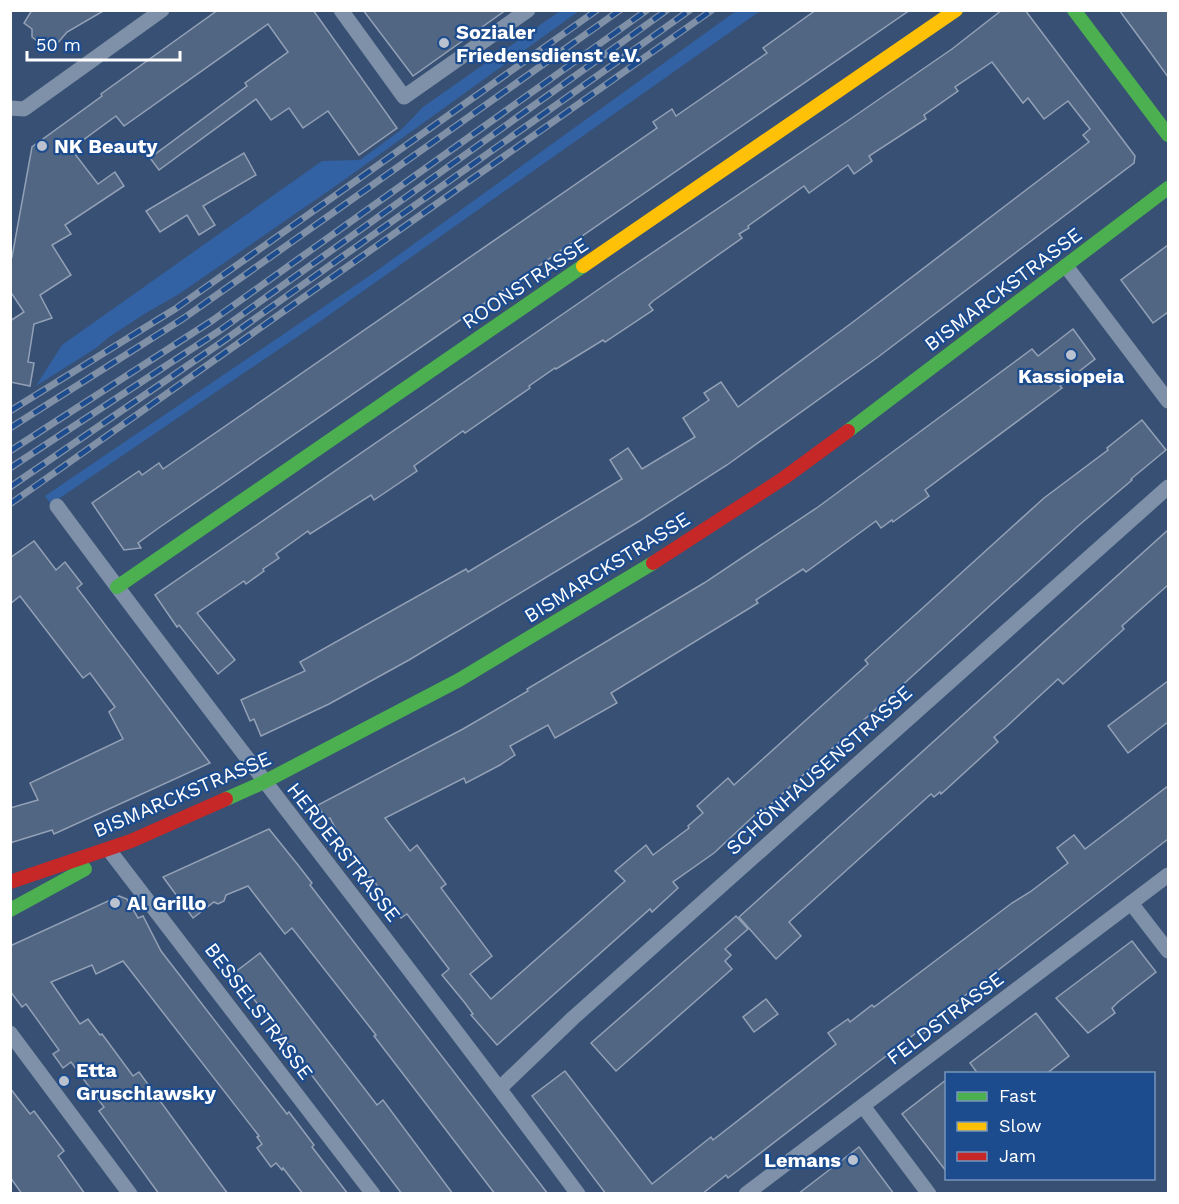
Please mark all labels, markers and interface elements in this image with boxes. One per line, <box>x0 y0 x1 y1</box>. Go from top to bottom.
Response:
place label: Sozialer Friedensdienst e.V. <box>456 20 641 67</box>
scale bar <box>27 24 180 62</box>
text: 50 m <box>36 34 81 55</box>
marker: Sozialer Friedensdienst e.V. <box>437 36 451 50</box>
place label: NK Beauty <box>54 134 158 158</box>
marker: NK Beauty <box>35 139 49 153</box>
street label: BISMARCKSTRASSE <box>920 222 1086 356</box>
street label: ROONSTRASSE <box>457 232 593 334</box>
marker: Kassiopeia <box>1064 348 1078 362</box>
place label: Kassiopeia <box>1018 364 1124 388</box>
street label: BISMARCKSTRASSE <box>520 506 694 628</box>
street label: SCHÖNHAUSENSTRASSE <box>721 680 917 860</box>
street label: BISMARCKSTRASSE <box>90 746 274 842</box>
street label: HERDERSTRASSE <box>282 778 406 926</box>
place label: Al Grillo <box>127 891 206 915</box>
marker: Al Grillo <box>108 896 122 910</box>
street label: BESSELSTRASSE <box>200 938 318 1084</box>
street label: FELDSTRASSE <box>882 966 1008 1070</box>
place label: Etta Gruschlawsky <box>76 1058 217 1105</box>
legend <box>945 1072 1155 1180</box>
marker: Etta Gruschlawsky <box>57 1074 71 1088</box>
text: Fast <box>999 1085 1037 1106</box>
text: Slow <box>999 1115 1042 1136</box>
text: Jam <box>999 1145 1036 1166</box>
place label: Lemans <box>764 1148 841 1172</box>
marker: Lemans <box>846 1153 860 1167</box>

